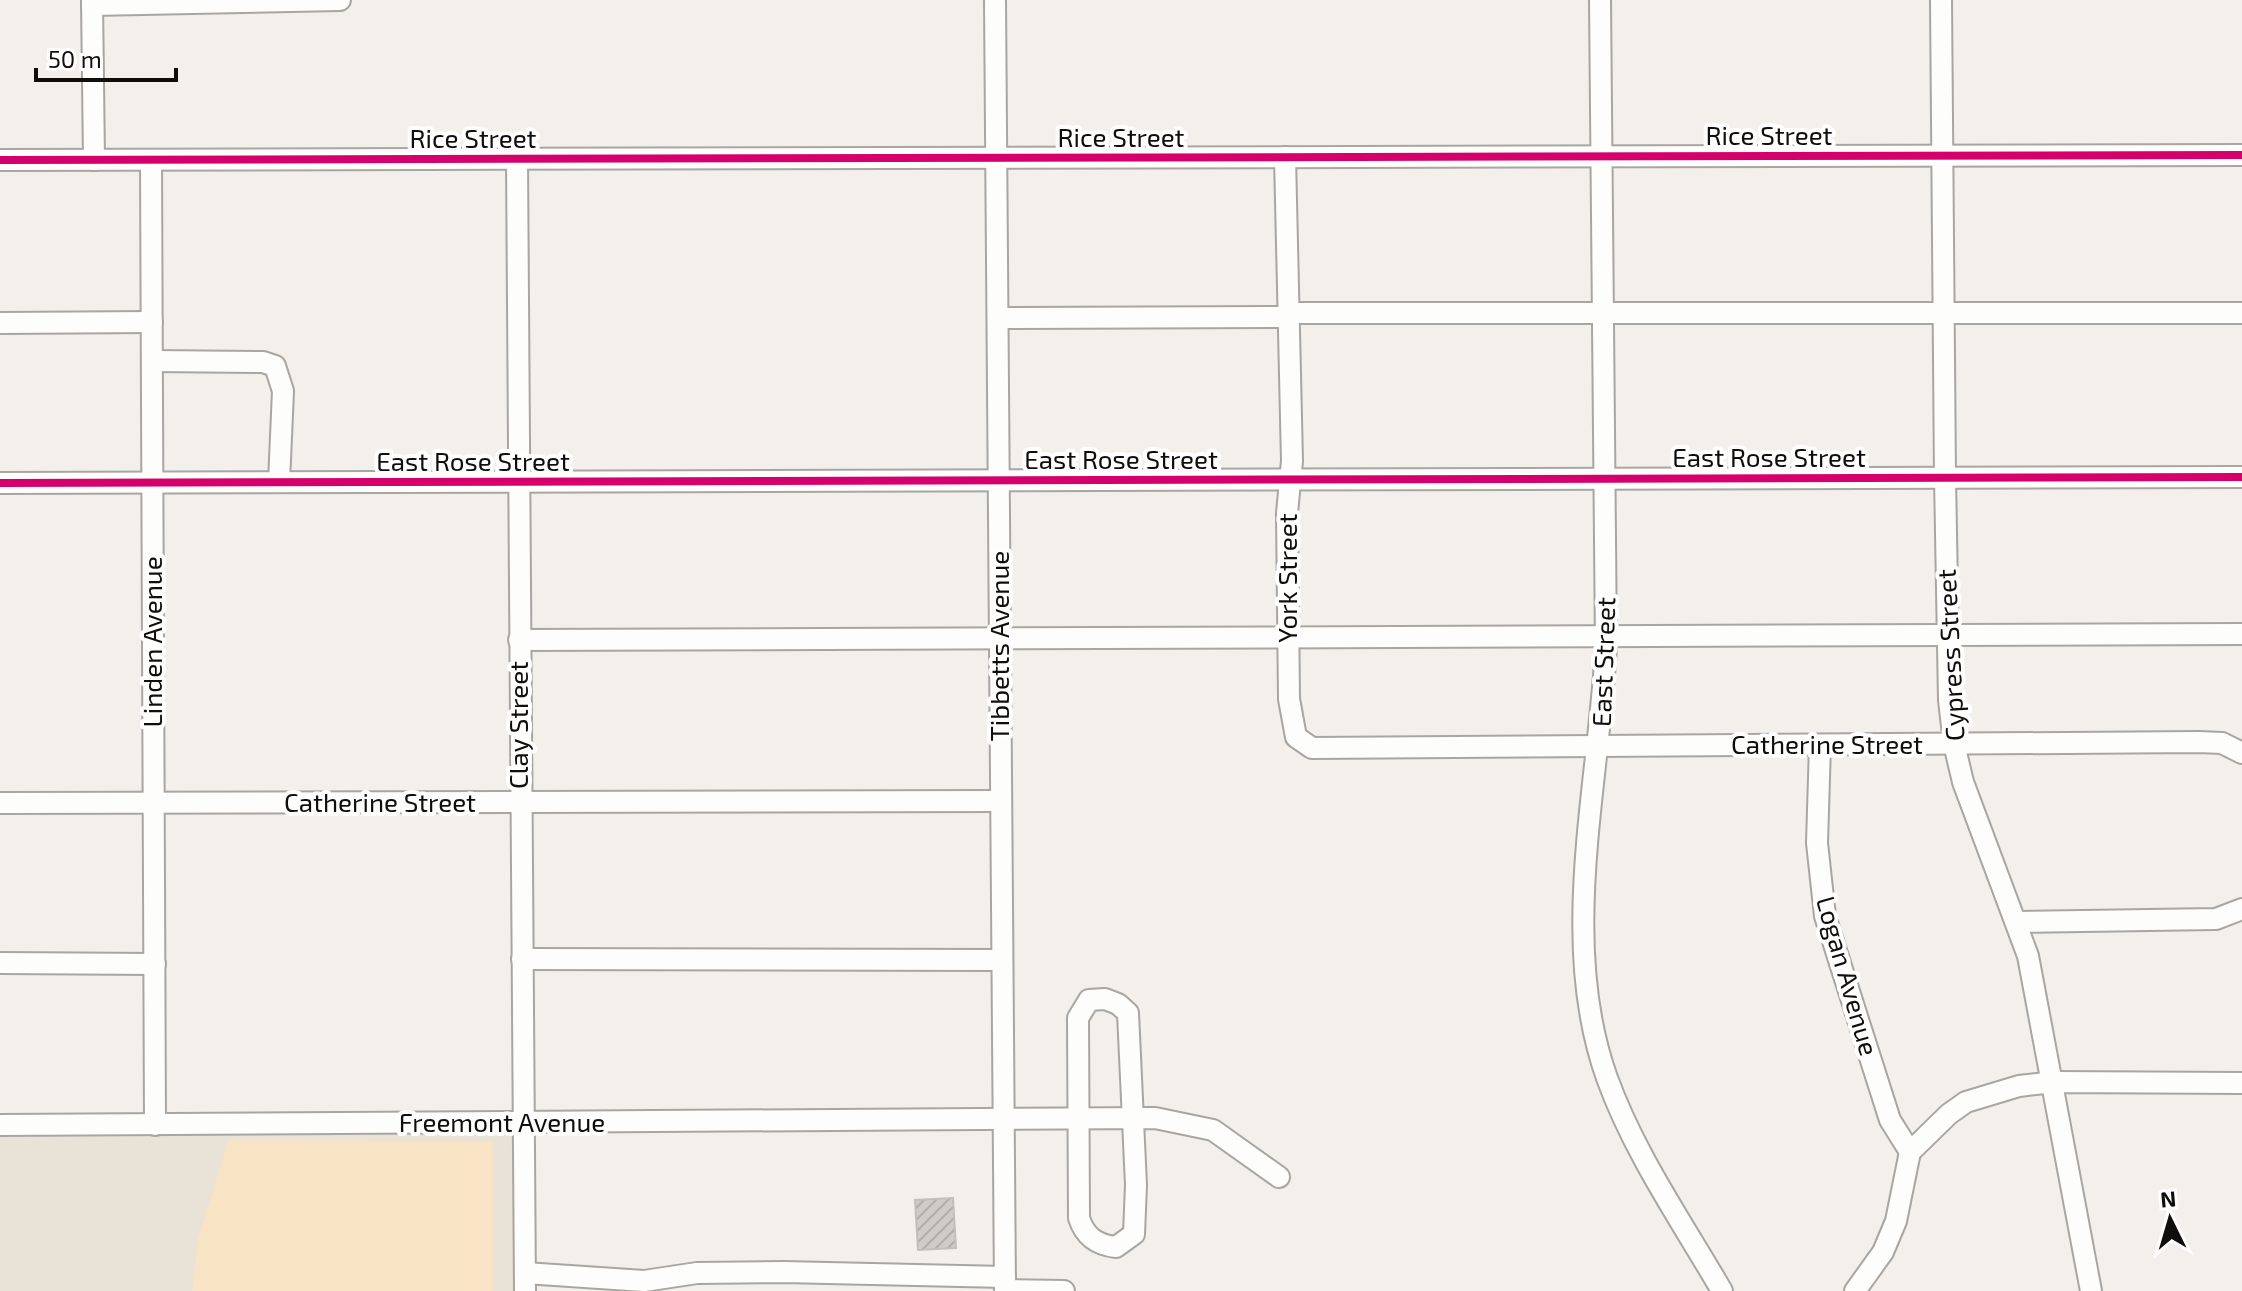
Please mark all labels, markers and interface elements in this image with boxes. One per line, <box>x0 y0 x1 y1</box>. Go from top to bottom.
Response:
scale bar <box>36 32 176 82</box>
text: 50 m <box>48 44 102 73</box>
street label: Rice Street <box>1705 119 1833 150</box>
street label: Rice Street <box>1057 121 1185 152</box>
street label: Rice Street <box>409 122 537 153</box>
street label: East Rose Street <box>1672 441 1866 472</box>
street label: East Rose Street <box>1024 443 1218 474</box>
street label: East Rose Street <box>376 445 570 476</box>
street label: York Street <box>1271 513 1302 643</box>
street label: Tibbetts Avenue <box>983 551 1014 741</box>
street label: Linden Avenue <box>136 556 167 728</box>
street label: Cypress Street <box>1930 568 1969 742</box>
street label: East Street <box>1585 596 1620 727</box>
street label: Clay Street <box>502 661 533 789</box>
street label: Catherine Street <box>1731 728 1923 759</box>
street label: Catherine Street <box>284 786 476 817</box>
street label: Logan Avenue <box>1811 892 1886 1059</box>
street label: Freemont Avenue <box>399 1106 605 1137</box>
north arrow <box>2130 1179 2210 1259</box>
text: N <box>2159 1184 2177 1212</box>

